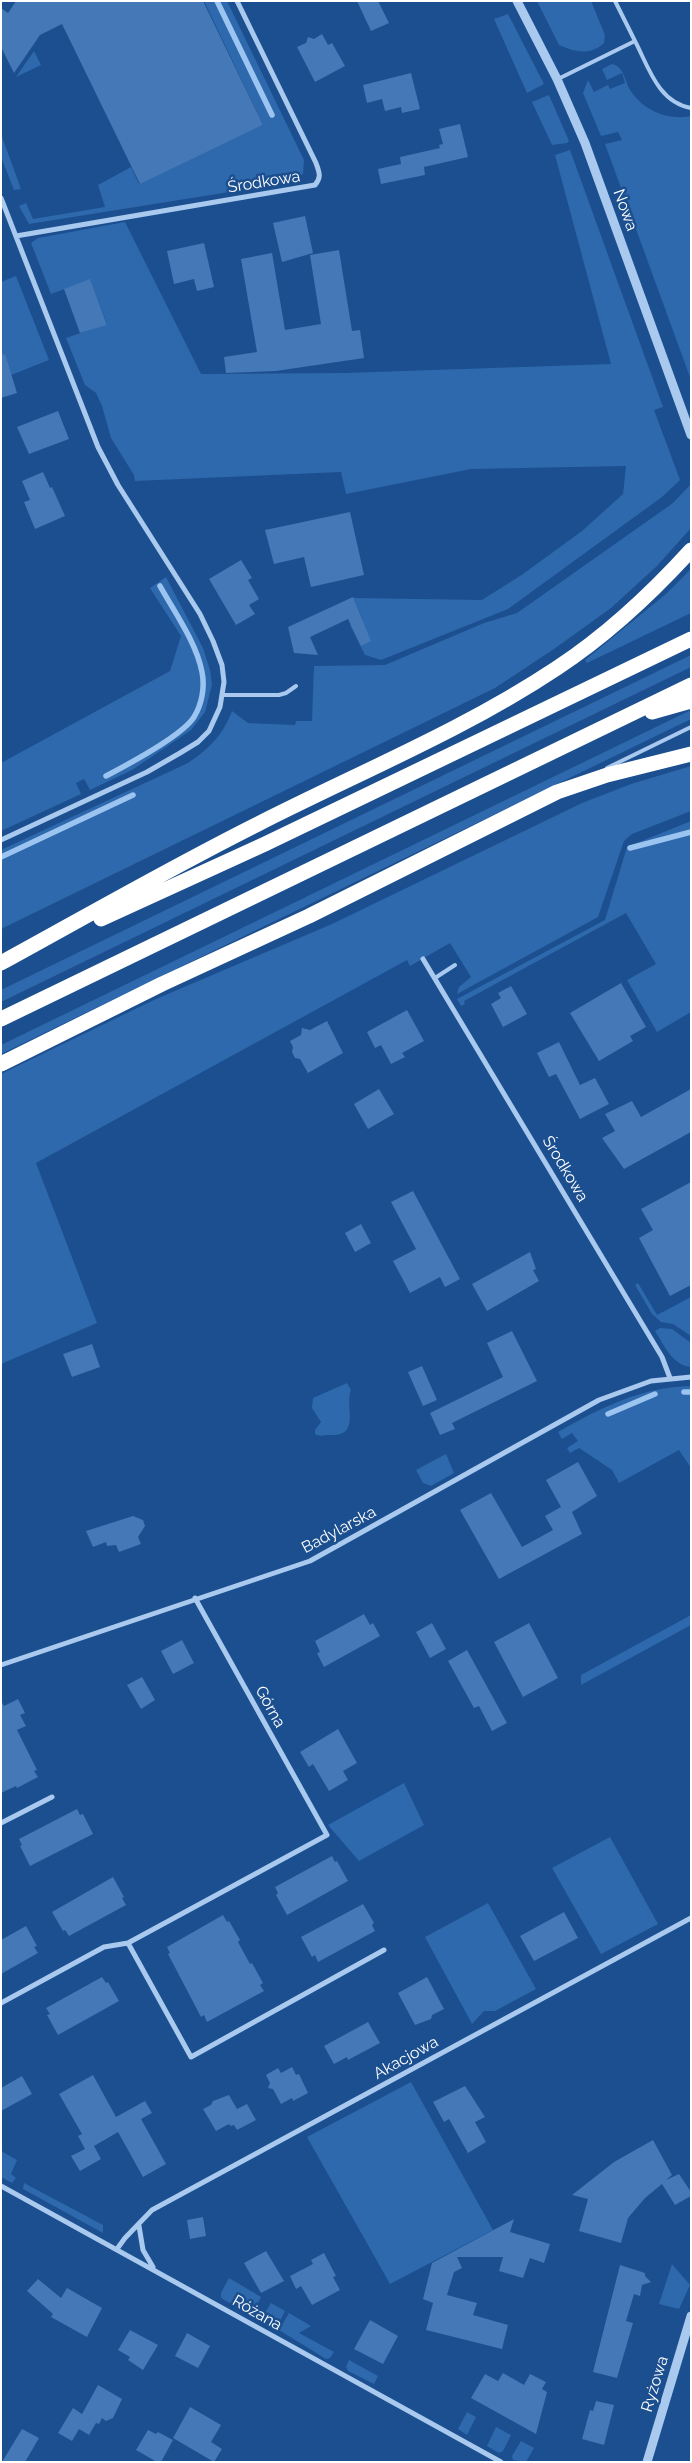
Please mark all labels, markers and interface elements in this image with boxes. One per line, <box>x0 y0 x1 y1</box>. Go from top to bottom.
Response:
street label: Środkowa <box>226 167 302 197</box>
street label: Nowa <box>609 187 641 233</box>
street label: Środkowa <box>538 1133 592 1205</box>
street label: Badylarska <box>298 1502 380 1558</box>
street label: Górna <box>251 1683 289 1731</box>
street label: Akacjowa <box>370 2032 442 2084</box>
street label: Różana <box>229 2291 285 2335</box>
street label: Ryżowa <box>637 2354 673 2414</box>

